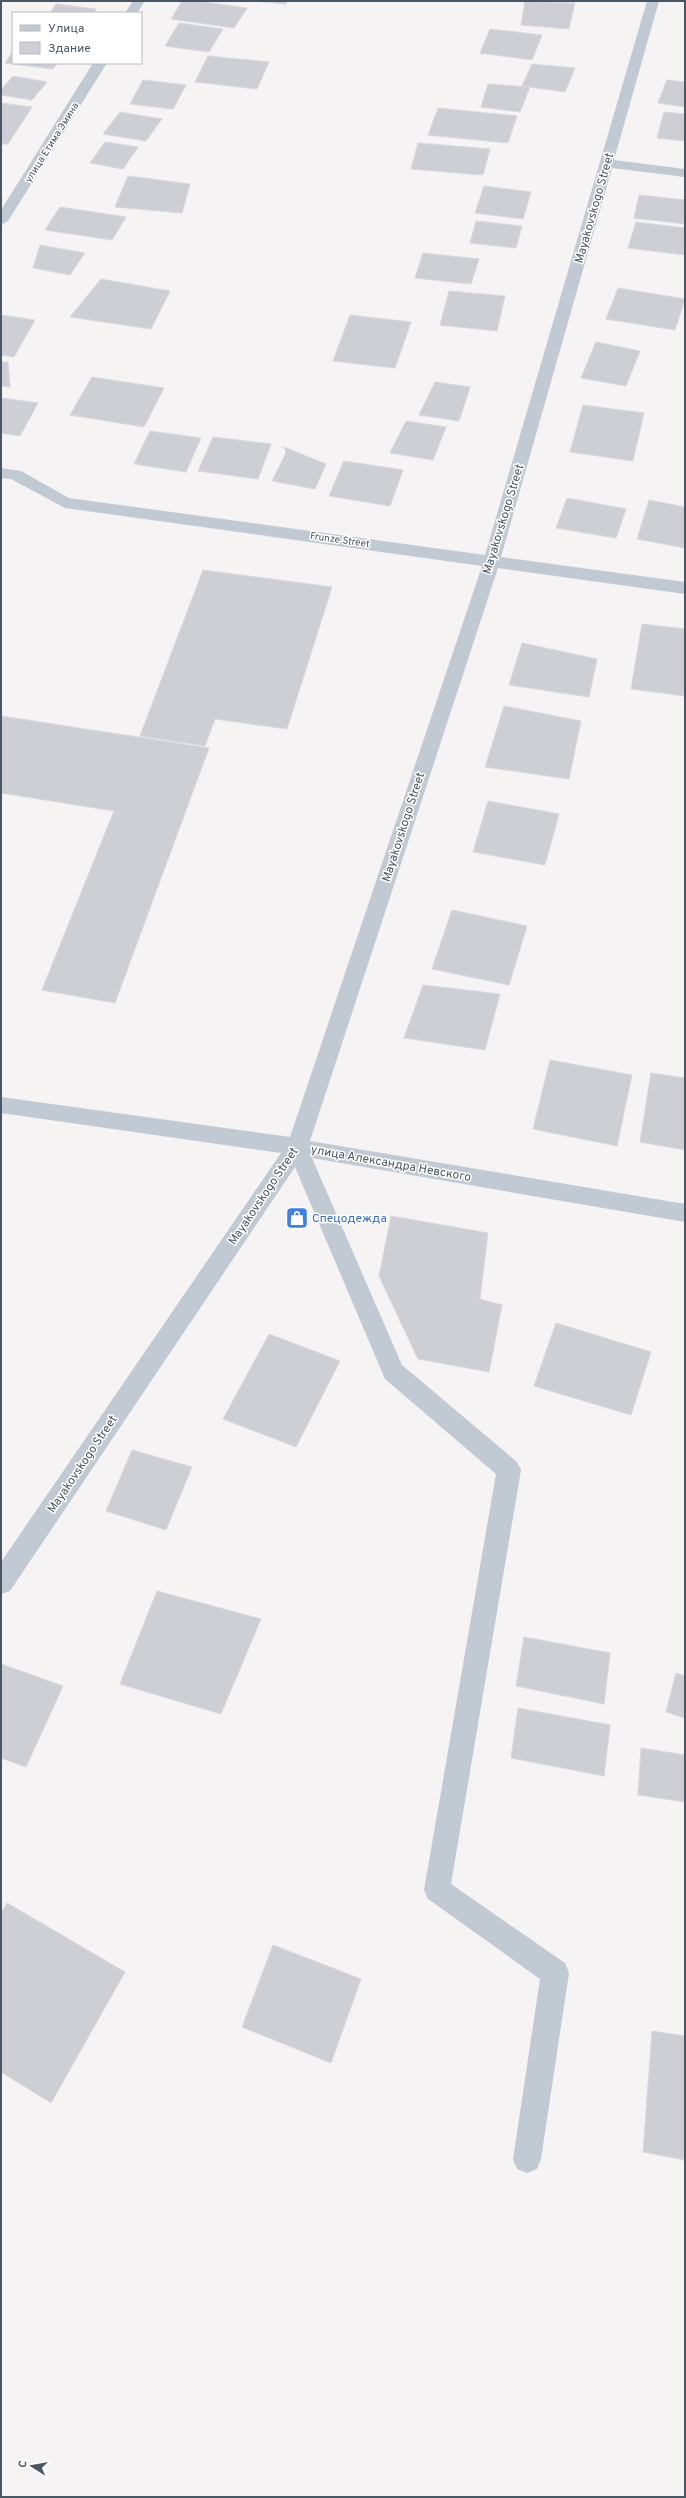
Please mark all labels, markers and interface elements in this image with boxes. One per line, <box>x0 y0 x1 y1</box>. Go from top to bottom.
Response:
legend <box>12 12 142 64</box>
text: Улица <box>48 21 84 37</box>
text: Здание <box>48 41 91 57</box>
street label: улица Етима Эмина <box>22 100 82 185</box>
street label: Mayakovskogo Street <box>572 151 618 265</box>
street label: Mayakovskogo Street <box>480 462 528 576</box>
street label: Frunze Street <box>309 530 371 551</box>
street label: Mayakovskogo Street <box>379 770 429 884</box>
street label: улица Александра Невского <box>309 1142 473 1186</box>
street label: Mayakovskogo Street <box>225 1145 302 1248</box>
shop icon: Спецодежда <box>284 1205 310 1231</box>
place label: Спецодежда <box>312 1211 387 1227</box>
street label: Mayakovskogo Street <box>44 1413 121 1516</box>
north arrow <box>12 2446 52 2486</box>
text: С <box>16 2459 31 2469</box>

